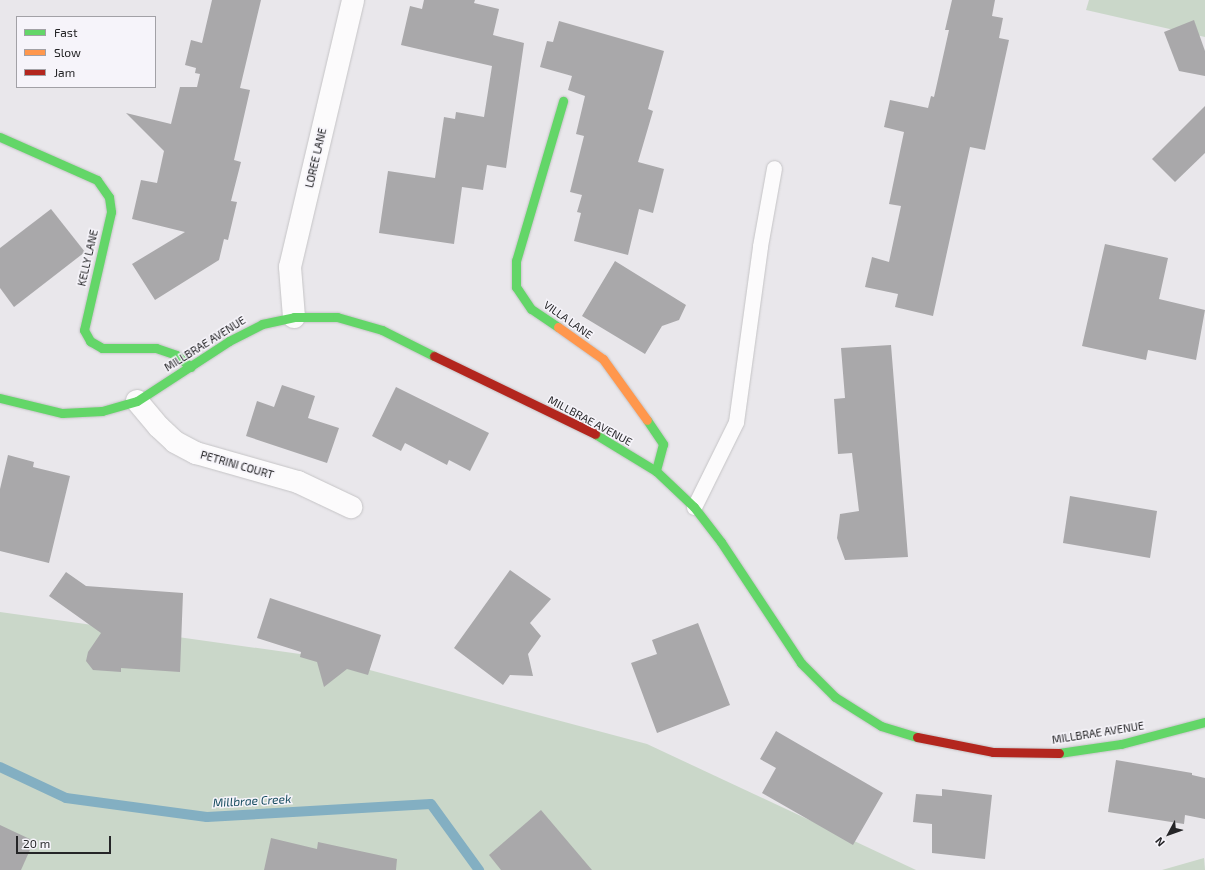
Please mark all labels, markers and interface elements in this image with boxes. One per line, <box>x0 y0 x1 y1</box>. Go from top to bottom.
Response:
legend <box>16 16 156 88</box>
text: Fast <box>54 25 77 39</box>
text: Slow <box>54 45 81 59</box>
text: Jam <box>54 65 75 79</box>
street label: LOREE LANE <box>303 127 329 189</box>
street label: KELLY LANE <box>75 228 101 288</box>
street label: VILLA LANE <box>541 298 595 342</box>
street label: MILLBRAE AVENUE <box>162 314 248 374</box>
street label: MILLBRAE AVENUE <box>546 393 634 449</box>
street label: PETRINI COURT <box>199 448 275 482</box>
street label: MILLBRAE AVENUE <box>1051 719 1145 747</box>
water label: Millbrae Creek <box>212 792 292 810</box>
north arrow <box>1149 814 1189 854</box>
scale bar <box>18 828 113 854</box>
text: N <box>1152 835 1167 849</box>
text: 20 m <box>23 836 50 850</box>

